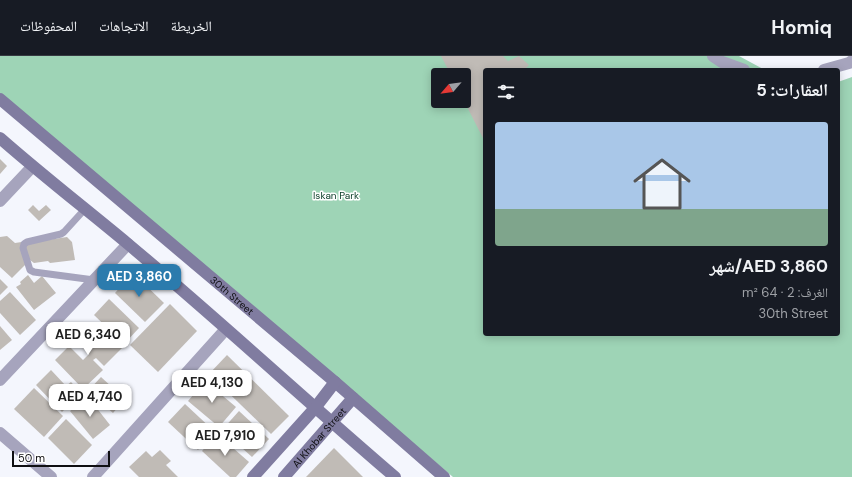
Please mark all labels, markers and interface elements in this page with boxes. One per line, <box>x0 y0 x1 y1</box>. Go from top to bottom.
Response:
text: Homiq <box>771 15 832 40</box>
text: المحفوظات <box>20 17 77 35</box>
text: الاتجاهات <box>99 17 149 35</box>
text: الخريطة <box>171 17 212 35</box>
north arrow <box>431 68 471 108</box>
map controls <box>431 68 471 108</box>
text: العقارات: 5 <box>756 79 828 101</box>
icon: filters <box>495 81 517 103</box>
icon: home <box>626 148 698 220</box>
park label: Iskan Park <box>313 189 359 202</box>
text: AED 3,860/شهر <box>709 255 828 277</box>
pin: AED 3,860 <box>93 264 185 298</box>
text: AED 3,860 <box>106 268 172 285</box>
street label: 30th Street <box>207 273 257 318</box>
text: الغرف: 2 · 64 m² <box>742 284 828 301</box>
text: 30th Street <box>759 305 828 322</box>
pin: AED 6,340 <box>42 322 134 356</box>
text: AED 6,340 <box>55 326 121 343</box>
pin: AED 4,130 <box>166 370 258 404</box>
text: AED 4,130 <box>181 374 243 391</box>
pin: AED 4,740 <box>44 384 136 418</box>
text: AED 4,740 <box>58 388 122 405</box>
street label: Al Khobar Street <box>289 405 349 470</box>
pin: AED 7,910 <box>179 423 271 457</box>
text: AED 7,910 <box>195 427 255 444</box>
scale bar <box>12 449 110 468</box>
text: 50 m <box>18 451 45 465</box>

